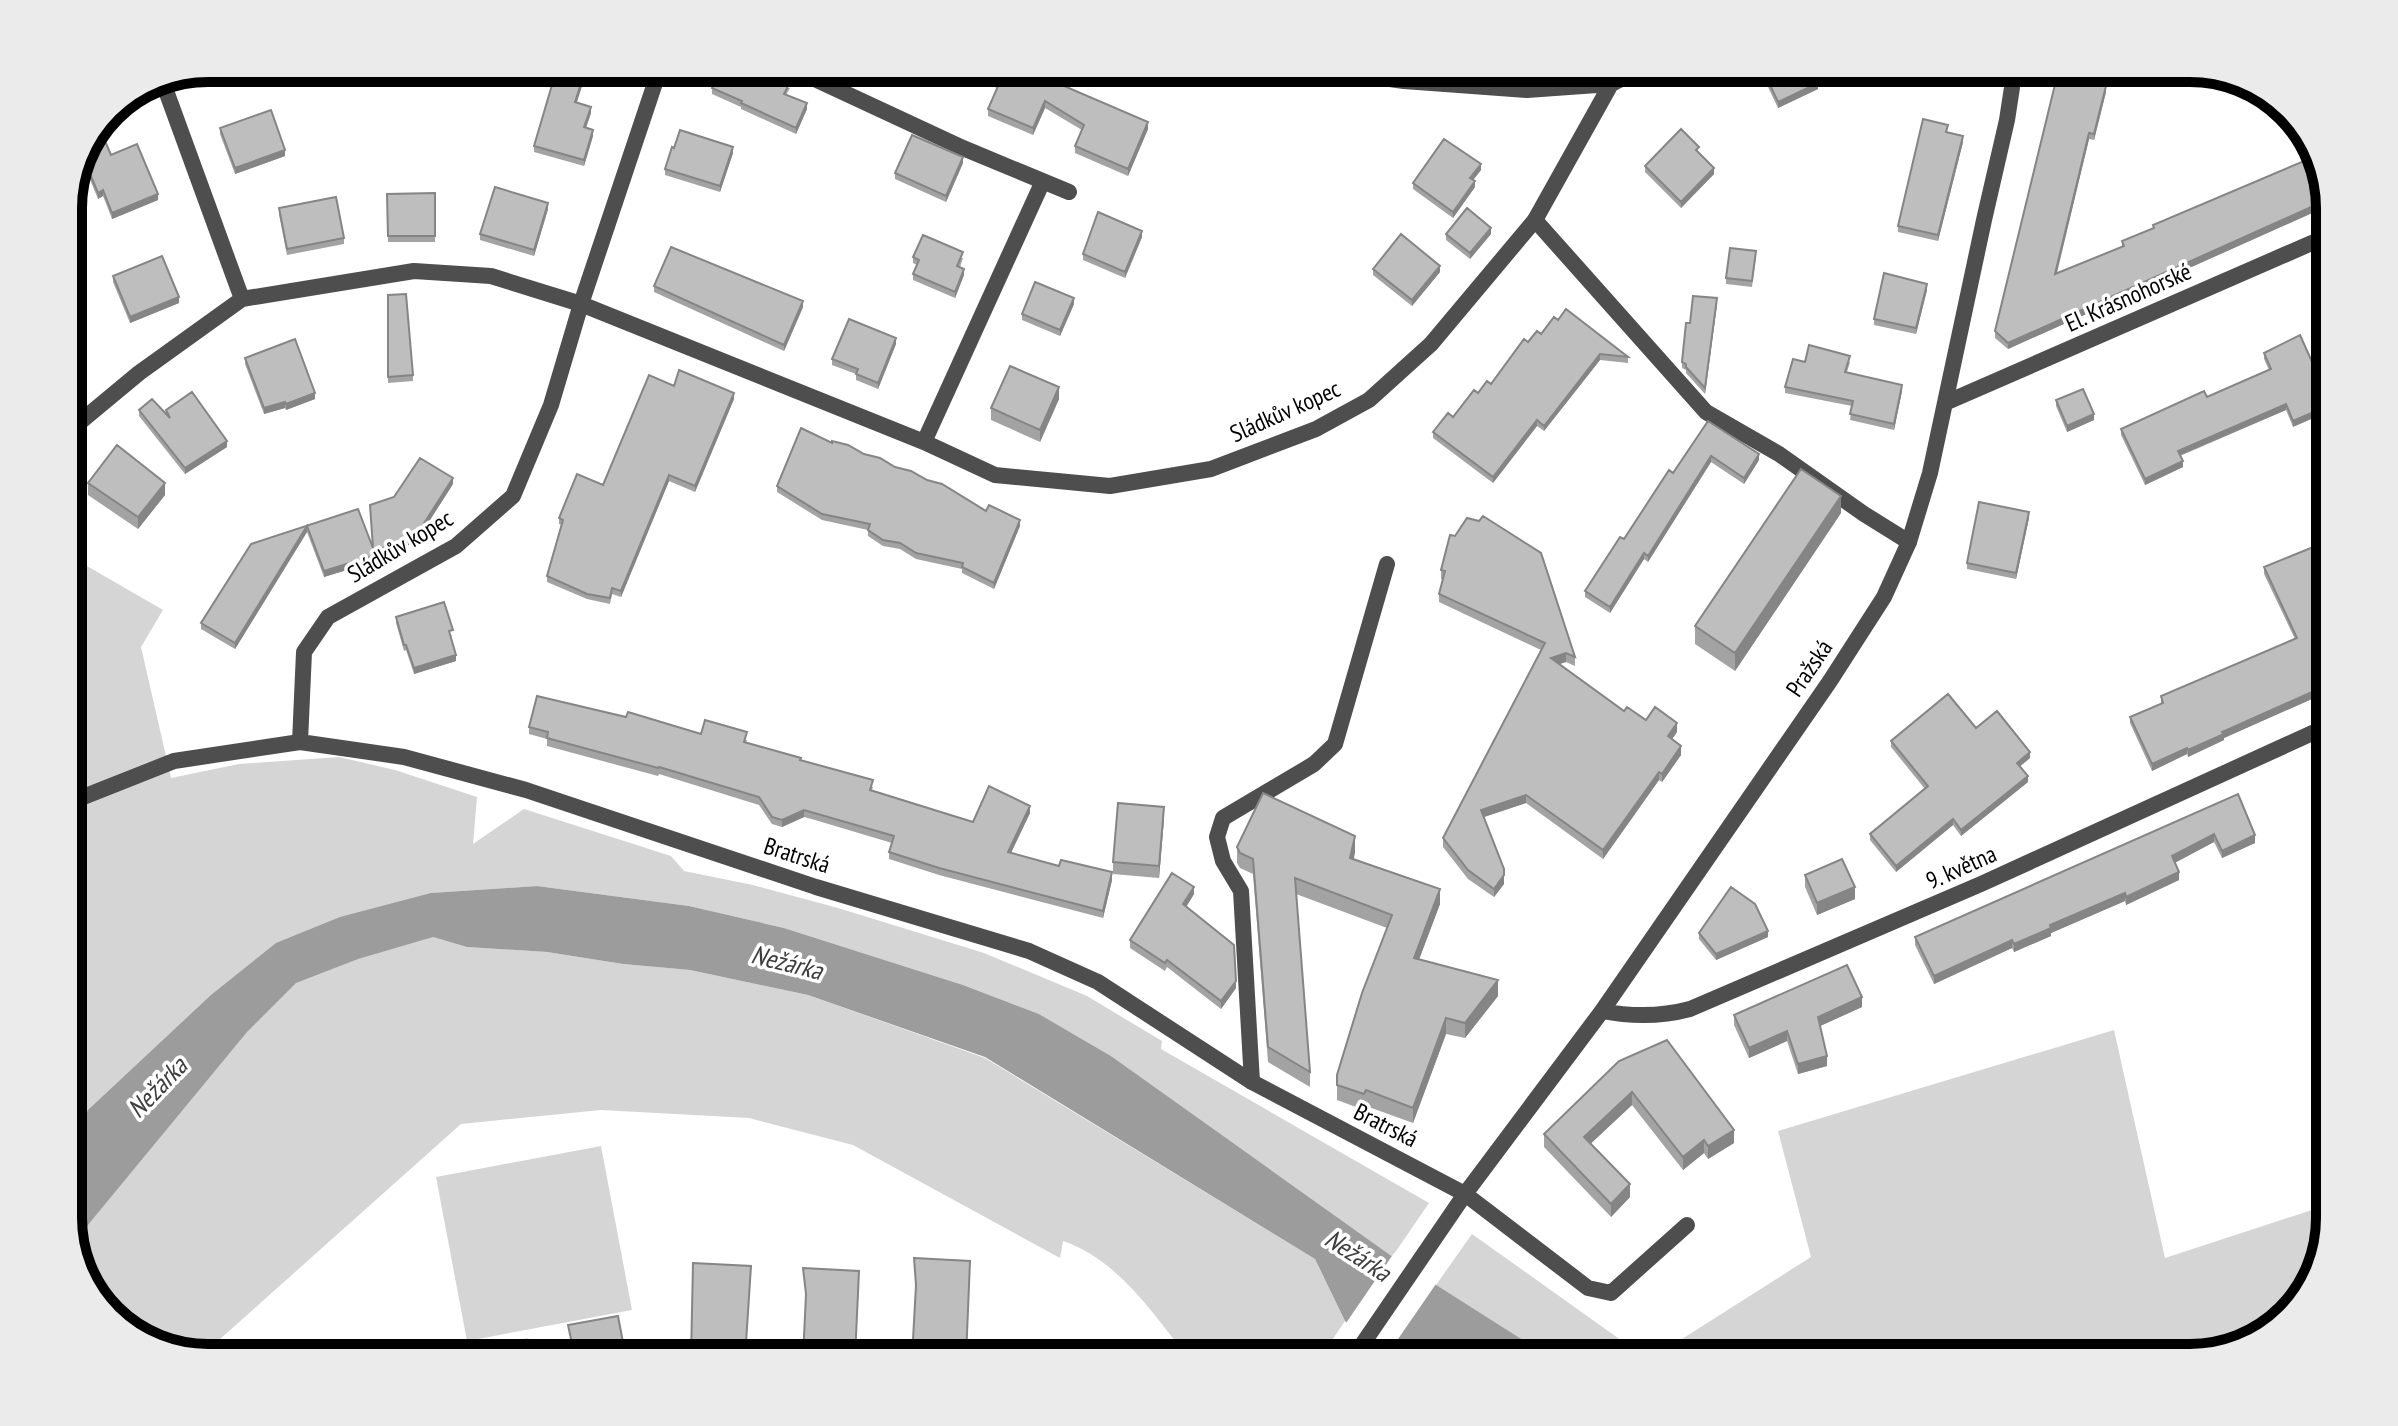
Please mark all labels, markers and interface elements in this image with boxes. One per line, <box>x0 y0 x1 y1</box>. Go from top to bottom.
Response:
street label: El. Krásnohorské <box>2060 255 2196 339</box>
street label: Sládkův kopec <box>1225 373 1345 449</box>
street label: Sládkův kopec <box>342 502 459 590</box>
street label: Pražská <box>1779 634 1839 702</box>
street label: Bratrská <box>760 830 834 880</box>
street label: 9. května <box>1921 838 2001 896</box>
water label: Nežárka <box>748 937 827 987</box>
water label: Nežárka <box>120 1049 195 1124</box>
street label: Bratrská <box>1349 1096 1423 1154</box>
water label: Nežárka <box>1319 1222 1398 1289</box>

